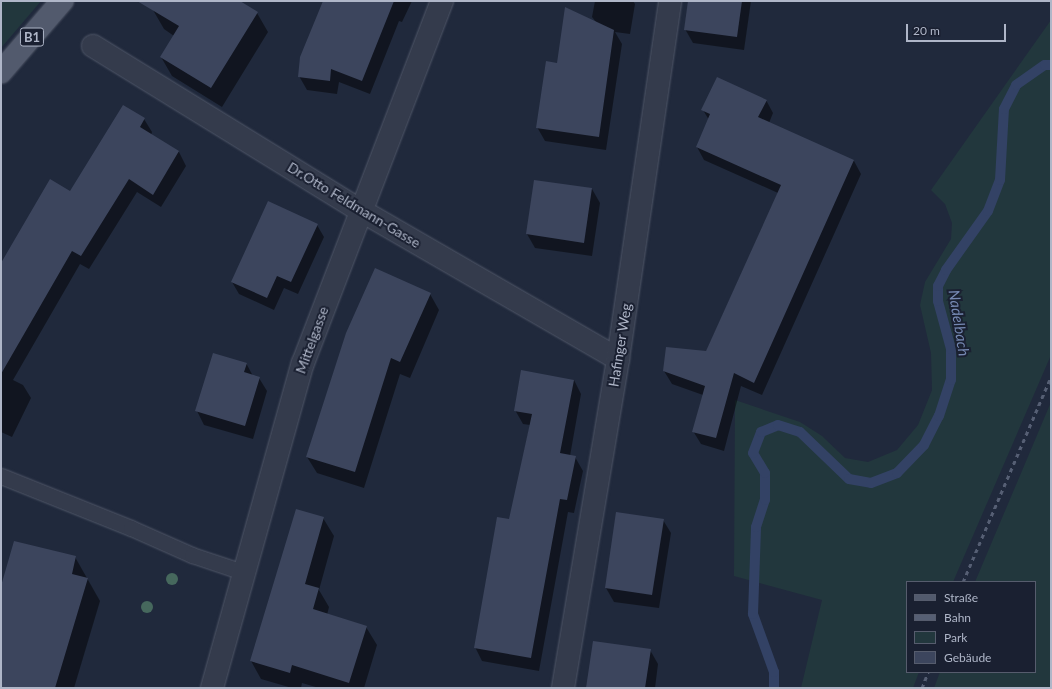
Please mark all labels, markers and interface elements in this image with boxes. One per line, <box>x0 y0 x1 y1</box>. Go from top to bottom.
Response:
scale bar <box>908 16 1008 42</box>
text: 20 m <box>913 23 940 38</box>
road number: B1 <box>19 26 45 48</box>
street label: Dr.Otto Feldmann-Gasse <box>285 159 423 251</box>
water label: Nadelbach <box>945 289 973 357</box>
street label: Hafinger Weg <box>605 302 635 388</box>
street label: Mittelgasse <box>292 304 332 376</box>
legend <box>906 581 1036 673</box>
text: Straße <box>944 590 978 605</box>
text: Bahn <box>944 610 971 625</box>
text: Park <box>944 630 967 645</box>
text: Gebäude <box>944 650 991 665</box>

